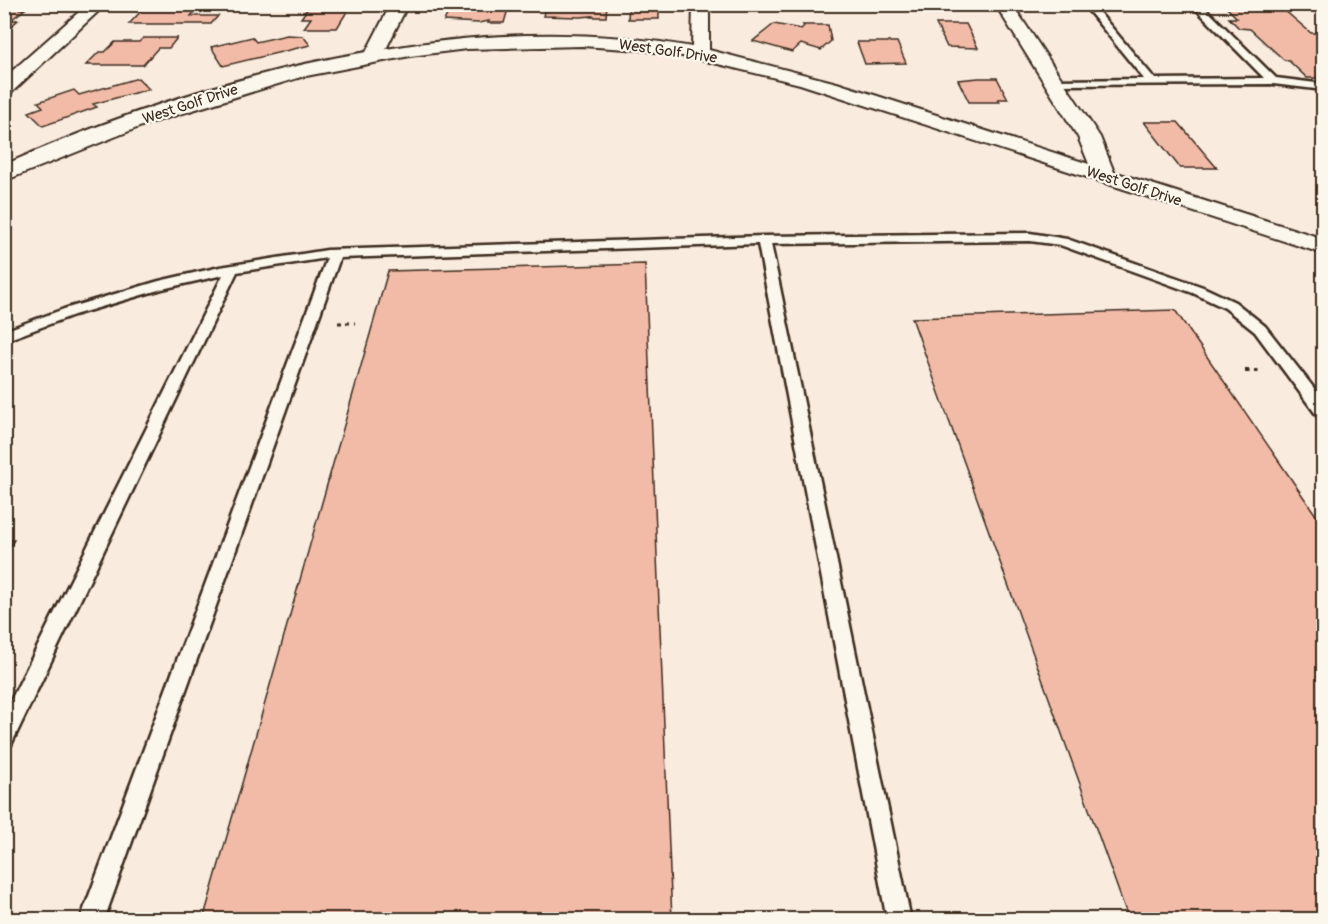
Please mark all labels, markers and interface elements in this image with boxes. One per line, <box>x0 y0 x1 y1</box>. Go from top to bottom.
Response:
street label: West Golf Drive <box>618 35 719 68</box>
street label: West Golf Drive <box>140 80 241 129</box>
street label: West Golf Drive <box>1084 162 1185 211</box>

